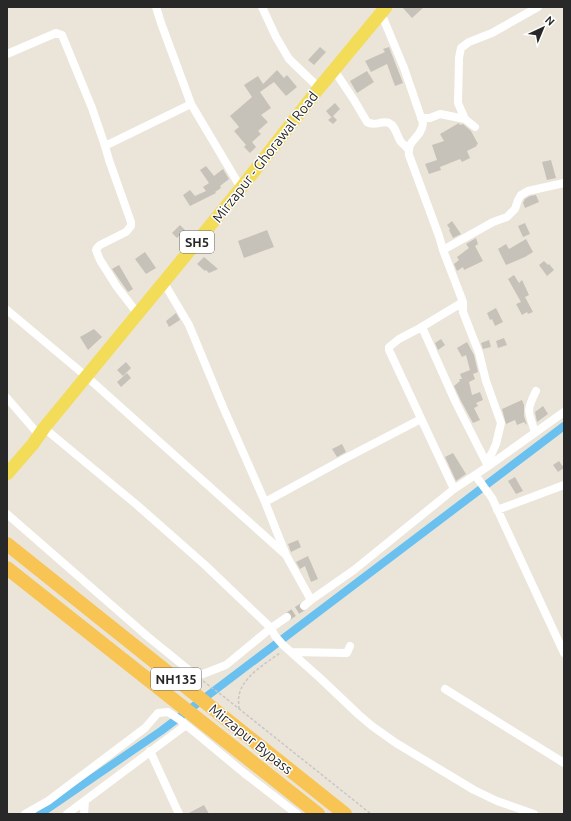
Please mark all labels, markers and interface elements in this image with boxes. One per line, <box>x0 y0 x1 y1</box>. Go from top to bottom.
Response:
north arrow <box>523 8 563 48</box>
text: N <box>543 14 557 28</box>
street label: Mirzapur - Ghorawal Road <box>209 88 321 226</box>
road number: SH5 <box>180 231 214 253</box>
road number: NH135 <box>151 668 201 690</box>
street label: Mirzapur Bypass <box>206 701 296 777</box>

